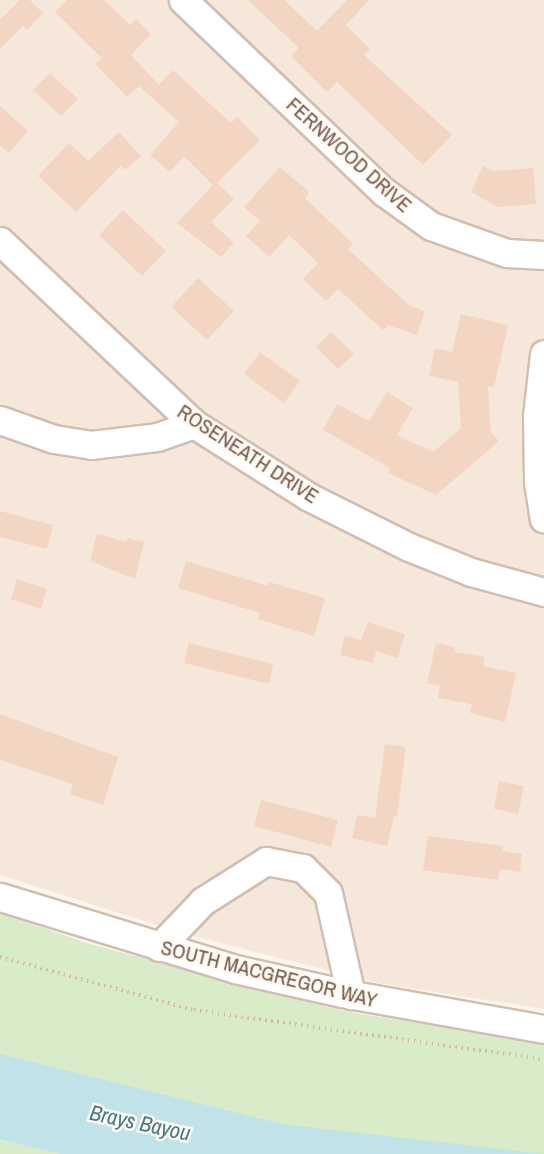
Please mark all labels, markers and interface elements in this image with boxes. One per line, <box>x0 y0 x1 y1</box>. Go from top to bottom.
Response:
street label: FERNWOOD DRIVE <box>281 92 417 218</box>
street label: ROSENEATH DRIVE <box>173 399 323 509</box>
street label: SOUTH MACGREGOR WAY <box>158 935 380 1013</box>
water label: Brays Bayou <box>87 1099 193 1147</box>

